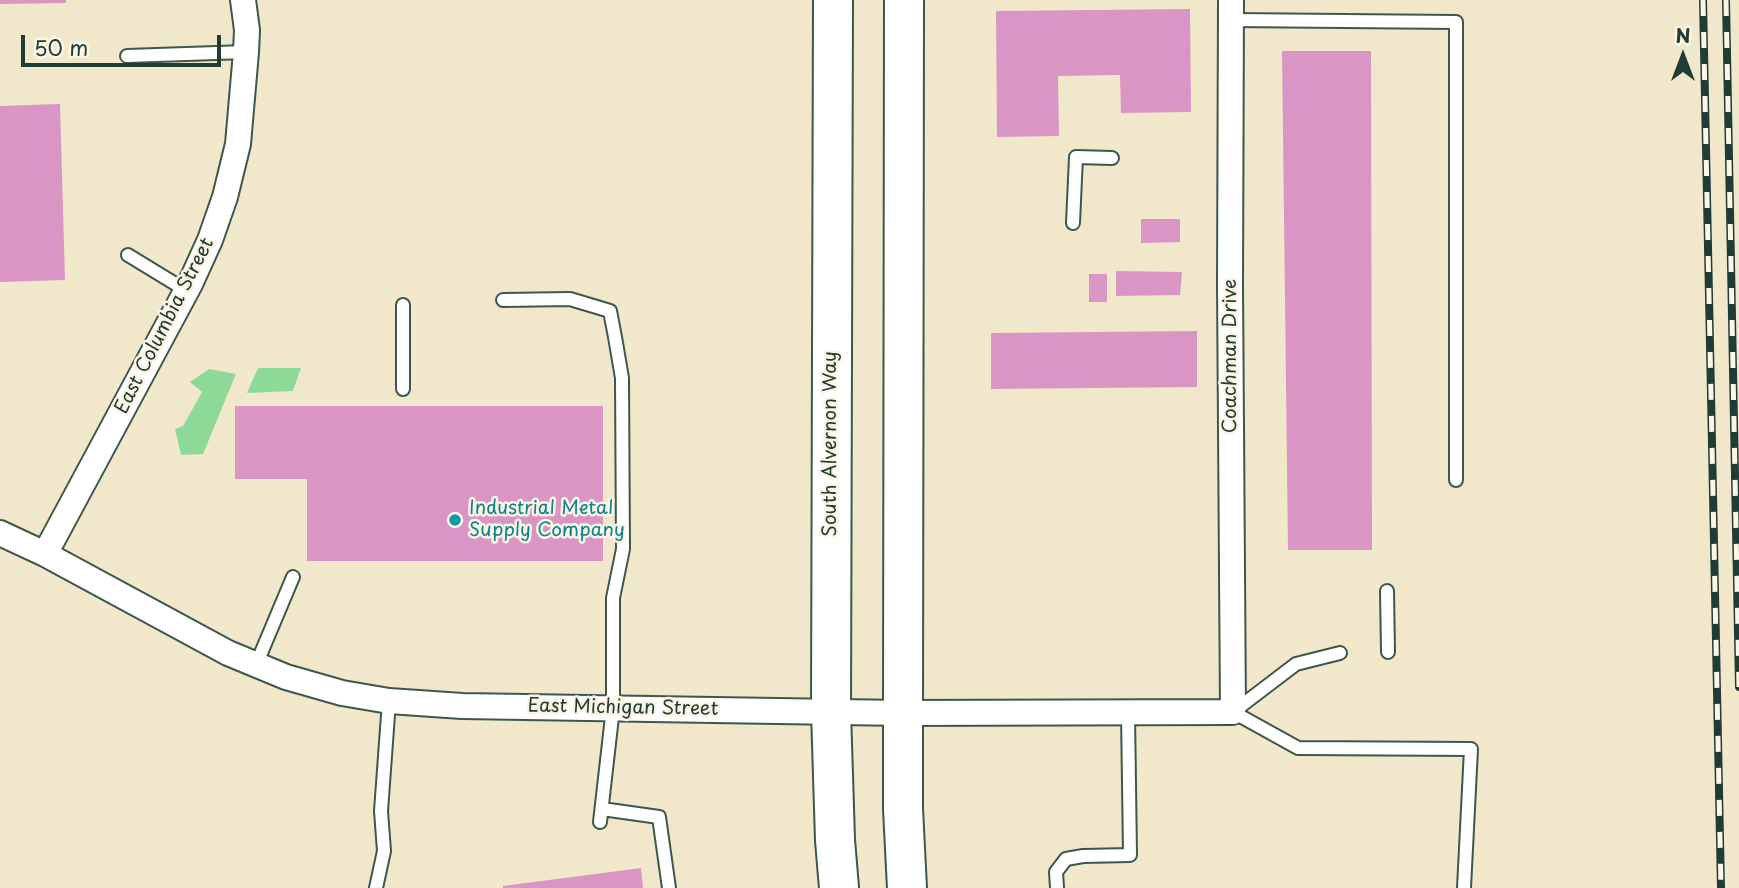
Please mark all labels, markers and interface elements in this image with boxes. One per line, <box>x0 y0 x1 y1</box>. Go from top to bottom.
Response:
scale bar <box>24 21 224 65</box>
north arrow <box>1648 21 1718 91</box>
text: N <box>1675 21 1691 49</box>
text: 50 m <box>34 31 88 63</box>
street label: East Columbia Street <box>111 234 219 418</box>
street label: Coachman Drive <box>1220 279 1242 433</box>
street label: South Alvernon Way <box>820 351 842 537</box>
place label: Industrial Metal Supply Company <box>469 498 625 542</box>
marker: Industrial Metal Supply Company <box>447 512 463 528</box>
street label: East Michigan Street <box>527 695 719 721</box>

